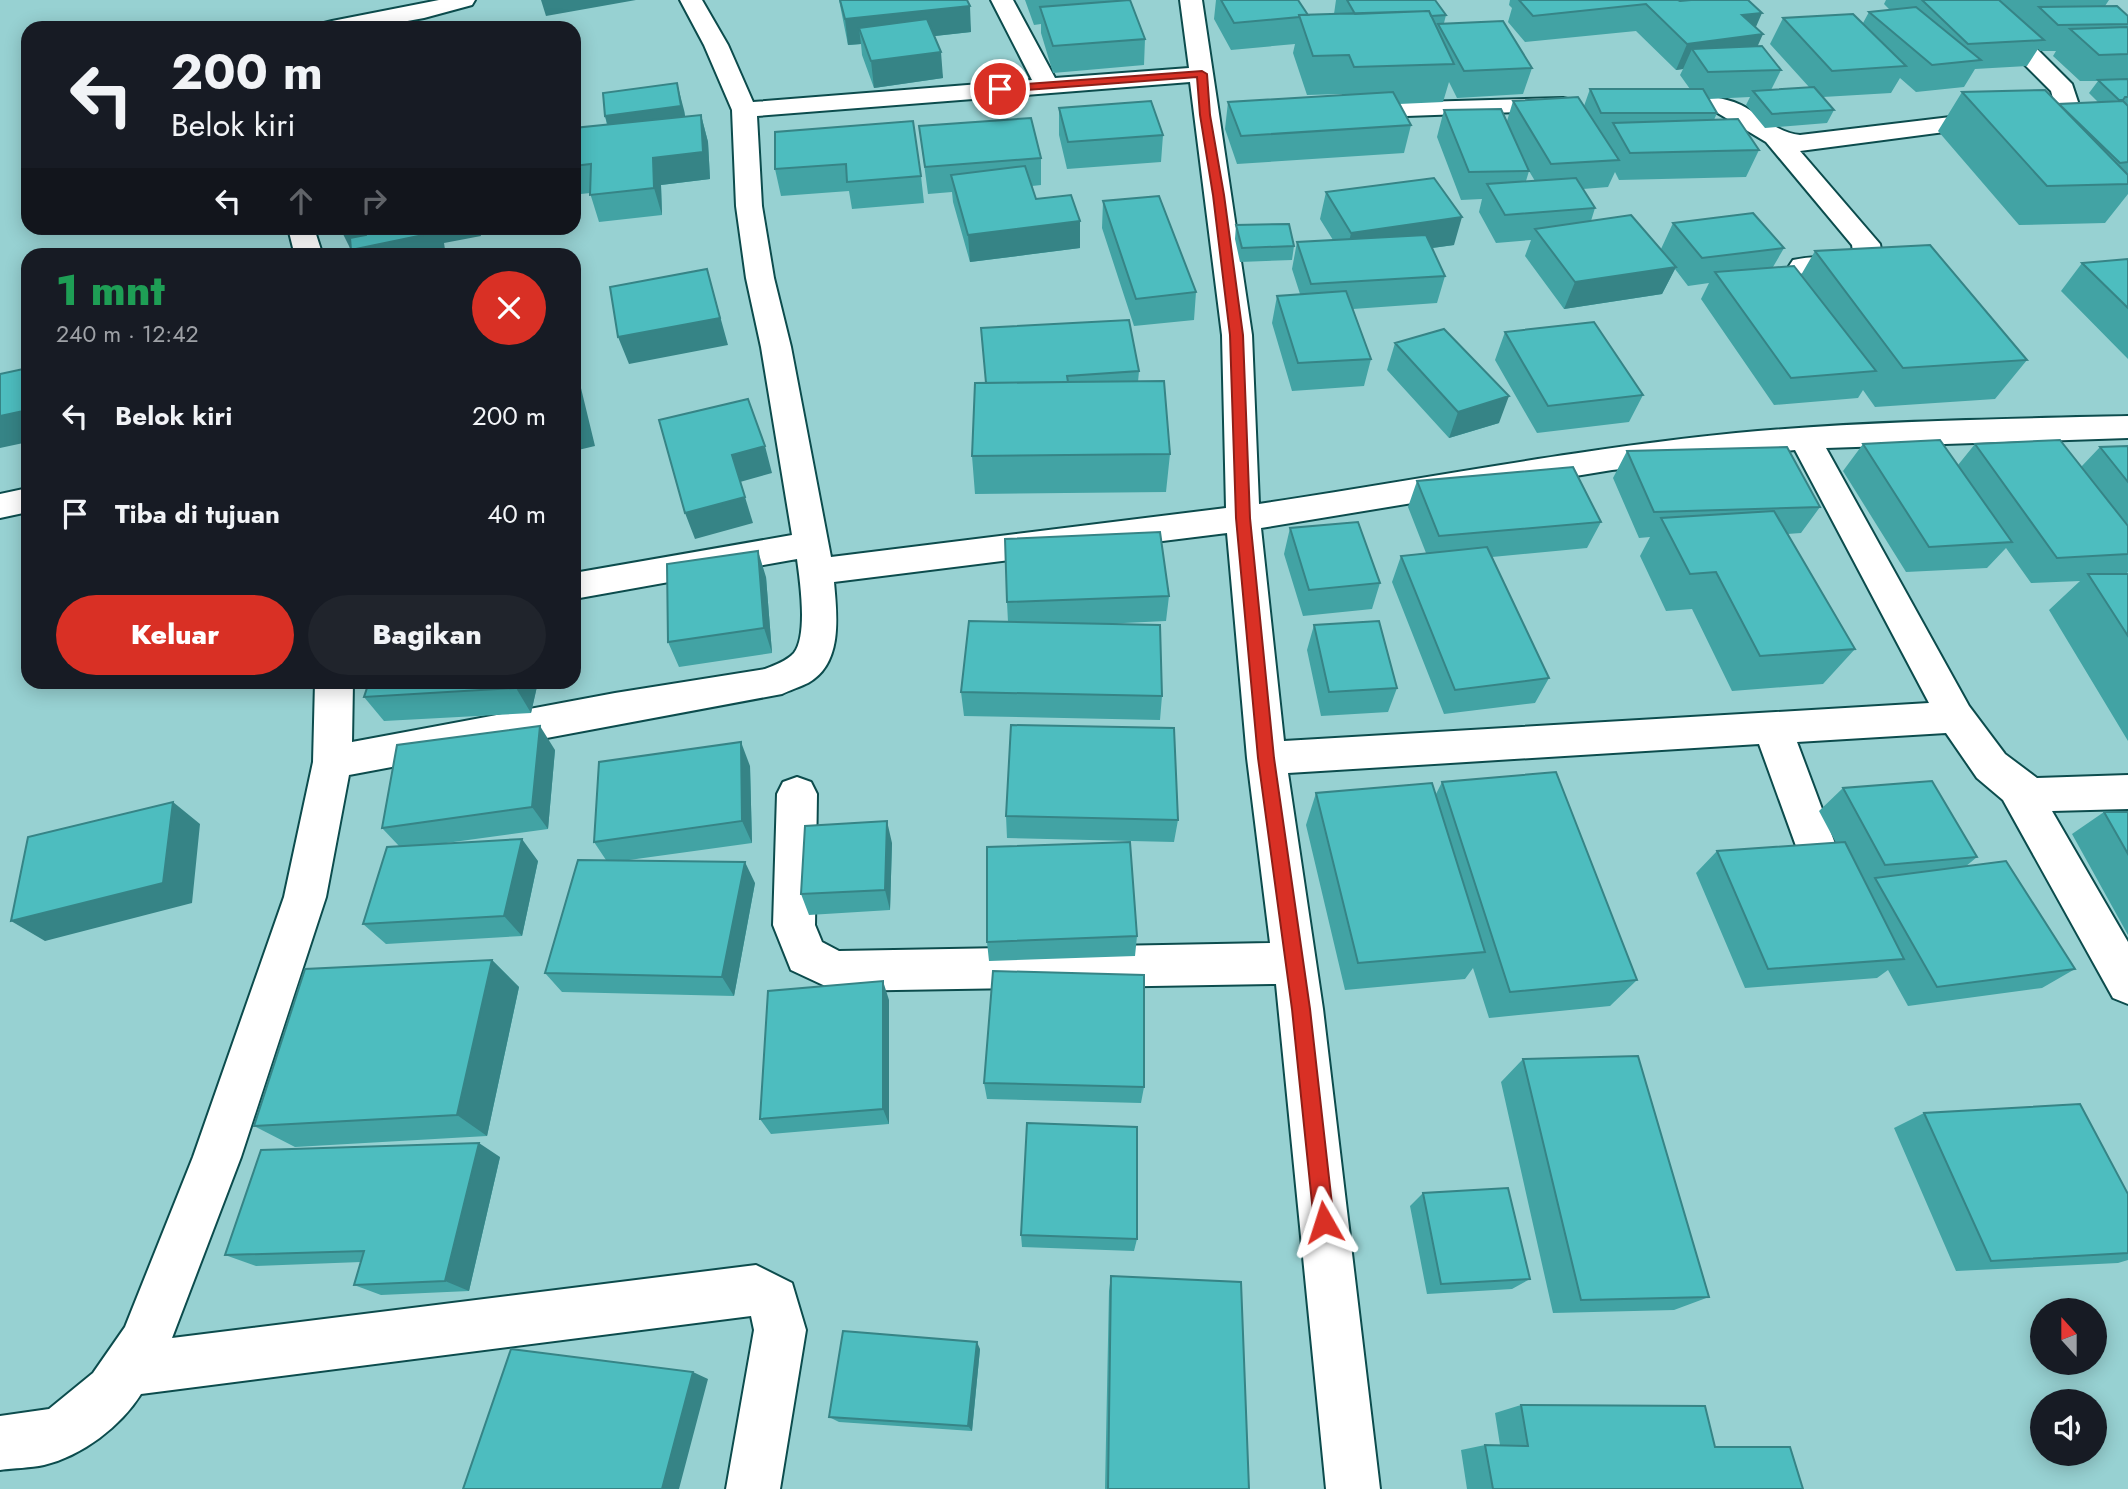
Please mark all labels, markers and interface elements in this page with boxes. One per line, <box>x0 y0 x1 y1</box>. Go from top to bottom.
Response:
text: 200 m <box>171 37 323 107</box>
icon: left <box>56 49 147 140</box>
pin <box>970 59 1030 119</box>
icon: arrive <box>981 70 1019 108</box>
text: Belok kiri <box>171 102 296 148</box>
icon: left <box>209 182 247 220</box>
icon: ahead <box>282 182 320 220</box>
icon: right <box>355 182 393 220</box>
text: 1 mnt <box>56 260 165 321</box>
button: close <box>472 271 546 345</box>
text: 240 m · 12:42 <box>56 317 199 351</box>
icon: left <box>56 397 94 435</box>
text: Belok kiri <box>115 397 232 435</box>
text: 200 m <box>472 397 546 435</box>
icon: arrive <box>56 495 94 533</box>
text: Tiba di tujuan <box>115 495 280 533</box>
text: 40 m <box>487 495 546 533</box>
button: Keluar <box>56 595 294 675</box>
button: Bagikan <box>308 595 546 675</box>
position arrow <box>1287 1185 1361 1259</box>
north arrow <box>2030 1298 2107 1376</box>
map controls <box>2030 1298 2107 1466</box>
button: sound <box>2030 1389 2107 1466</box>

